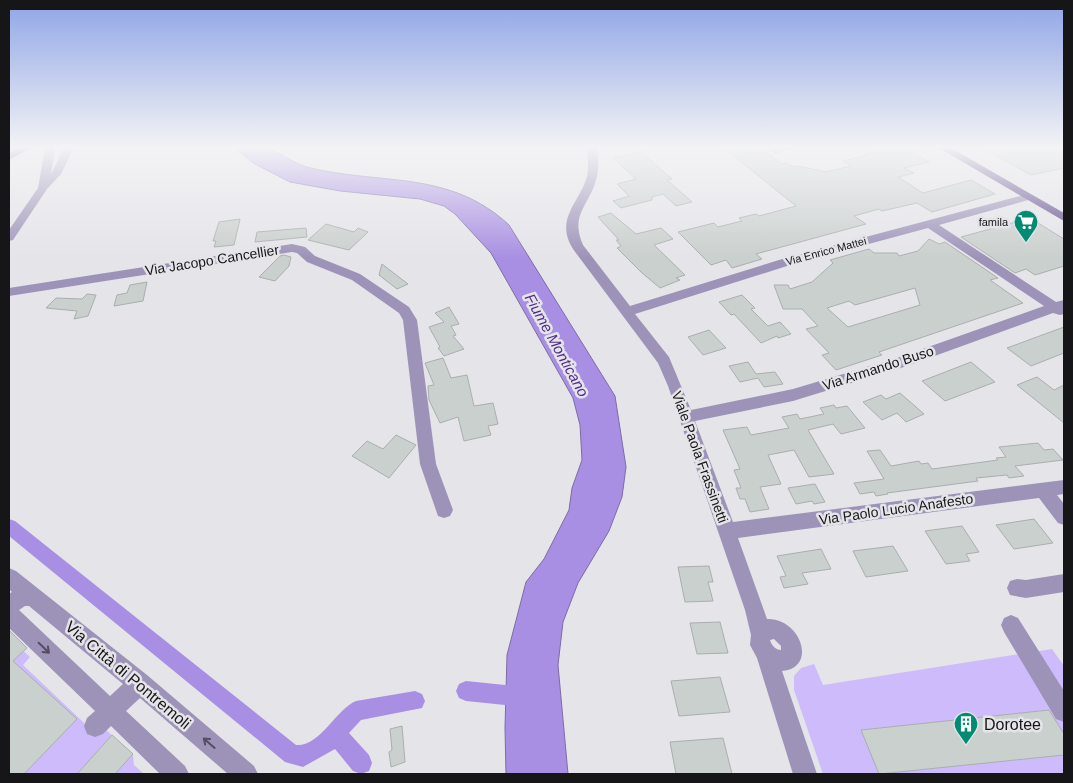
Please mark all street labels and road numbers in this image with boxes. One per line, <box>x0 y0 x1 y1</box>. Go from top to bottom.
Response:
street label: Via Enrico Mattei <box>784 234 868 268</box>
street label: Via Jacopo Cancellier <box>144 241 280 278</box>
street label: Via Armando Buso <box>821 342 936 393</box>
street label: Viale Paola Frassinetti <box>669 389 731 525</box>
street label: Via Paolo Lucio Anafesto <box>818 490 974 528</box>
street label: Via Città di Pontremoli <box>62 618 194 732</box>

